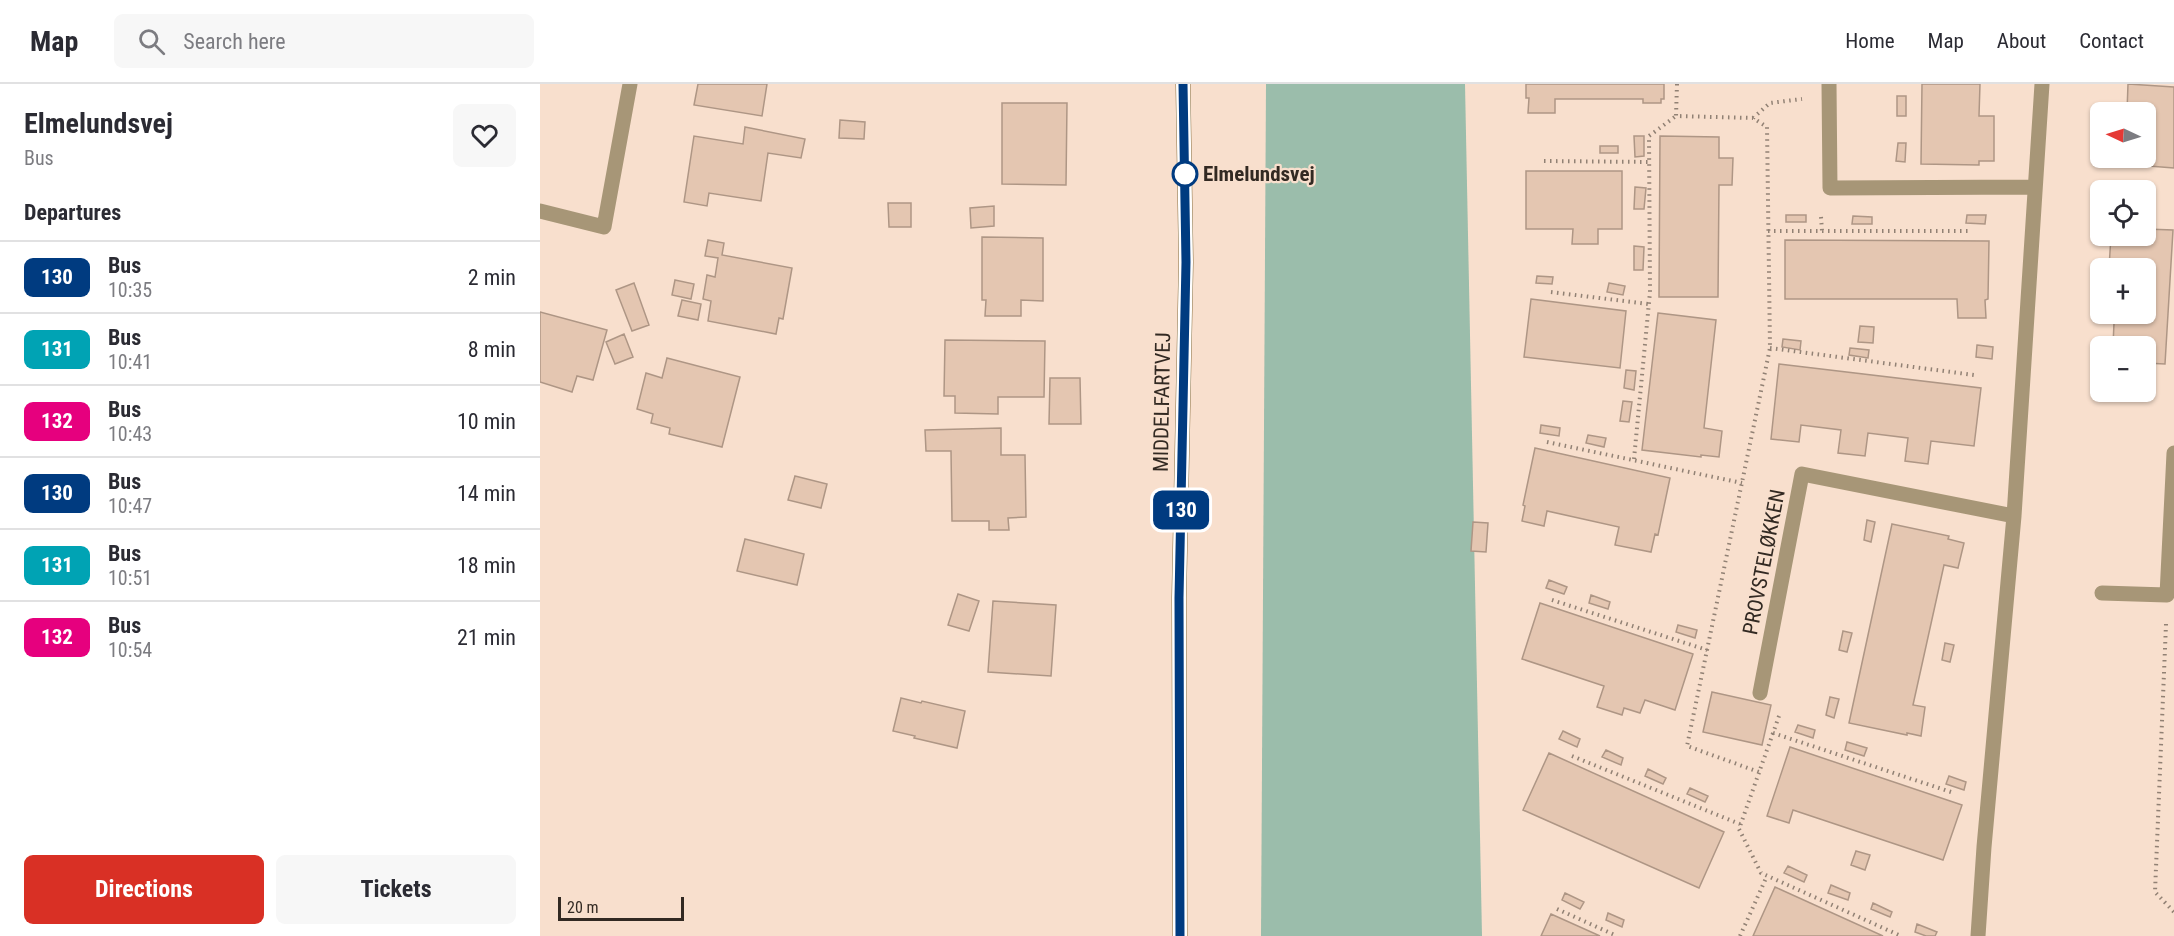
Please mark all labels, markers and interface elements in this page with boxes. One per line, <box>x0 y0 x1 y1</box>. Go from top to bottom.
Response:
search box <box>114 14 534 68</box>
text: Map <box>30 25 78 58</box>
icon: search <box>135 25 168 58</box>
text: Search here <box>183 29 286 54</box>
text: Home <box>1845 29 1895 53</box>
text: Map <box>1928 29 1964 53</box>
text: About <box>1997 29 2046 53</box>
text: Contact <box>2079 29 2144 53</box>
north arrow <box>2090 102 2156 168</box>
map controls <box>2090 102 2156 402</box>
button: heart <box>453 104 516 167</box>
text: Elmelundsvej <box>24 107 173 140</box>
text: Bus <box>24 146 54 170</box>
marker: Elmelundsvej <box>1172 161 1198 187</box>
place label: Elmelundsvej <box>1203 162 1315 186</box>
button: locate <box>2090 180 2156 246</box>
text: Departures <box>24 200 121 225</box>
text: Bus <box>108 253 141 278</box>
button: + <box>2090 258 2156 324</box>
text: 130 <box>41 265 73 289</box>
text: 2 min <box>468 265 516 290</box>
text: 10:35 <box>108 278 152 302</box>
text: Bus <box>108 325 141 350</box>
street label: MIDDELFARTVEJ <box>1149 332 1175 472</box>
button: − <box>2090 336 2156 402</box>
text: 131 <box>41 337 73 361</box>
text: 8 min <box>468 337 516 362</box>
text: 10:41 <box>108 350 152 374</box>
text: Bus <box>108 397 141 422</box>
text: 132 <box>41 409 73 433</box>
text: 10 min <box>457 409 516 434</box>
text: 10:43 <box>108 422 152 446</box>
text: Bus <box>108 469 141 494</box>
text: 130 <box>41 481 73 505</box>
text: 14 min <box>457 481 516 506</box>
street label: PROVSTELØKKEN <box>1738 487 1790 637</box>
line badge: 130 <box>1146 490 1216 530</box>
text: 10:47 <box>108 494 152 518</box>
text: 130 <box>1165 498 1197 522</box>
text: Bus <box>108 541 141 566</box>
text: 131 <box>41 553 73 577</box>
text: 18 min <box>457 553 516 578</box>
text: 10:51 <box>108 566 152 590</box>
text: Bus <box>108 613 141 638</box>
text: 132 <box>41 625 73 649</box>
text: 21 min <box>457 625 516 650</box>
text: 10:54 <box>108 638 152 662</box>
button: Directions <box>24 855 264 924</box>
button: Tickets <box>276 855 516 924</box>
scale bar <box>558 894 684 922</box>
text: 20 m <box>567 898 599 917</box>

